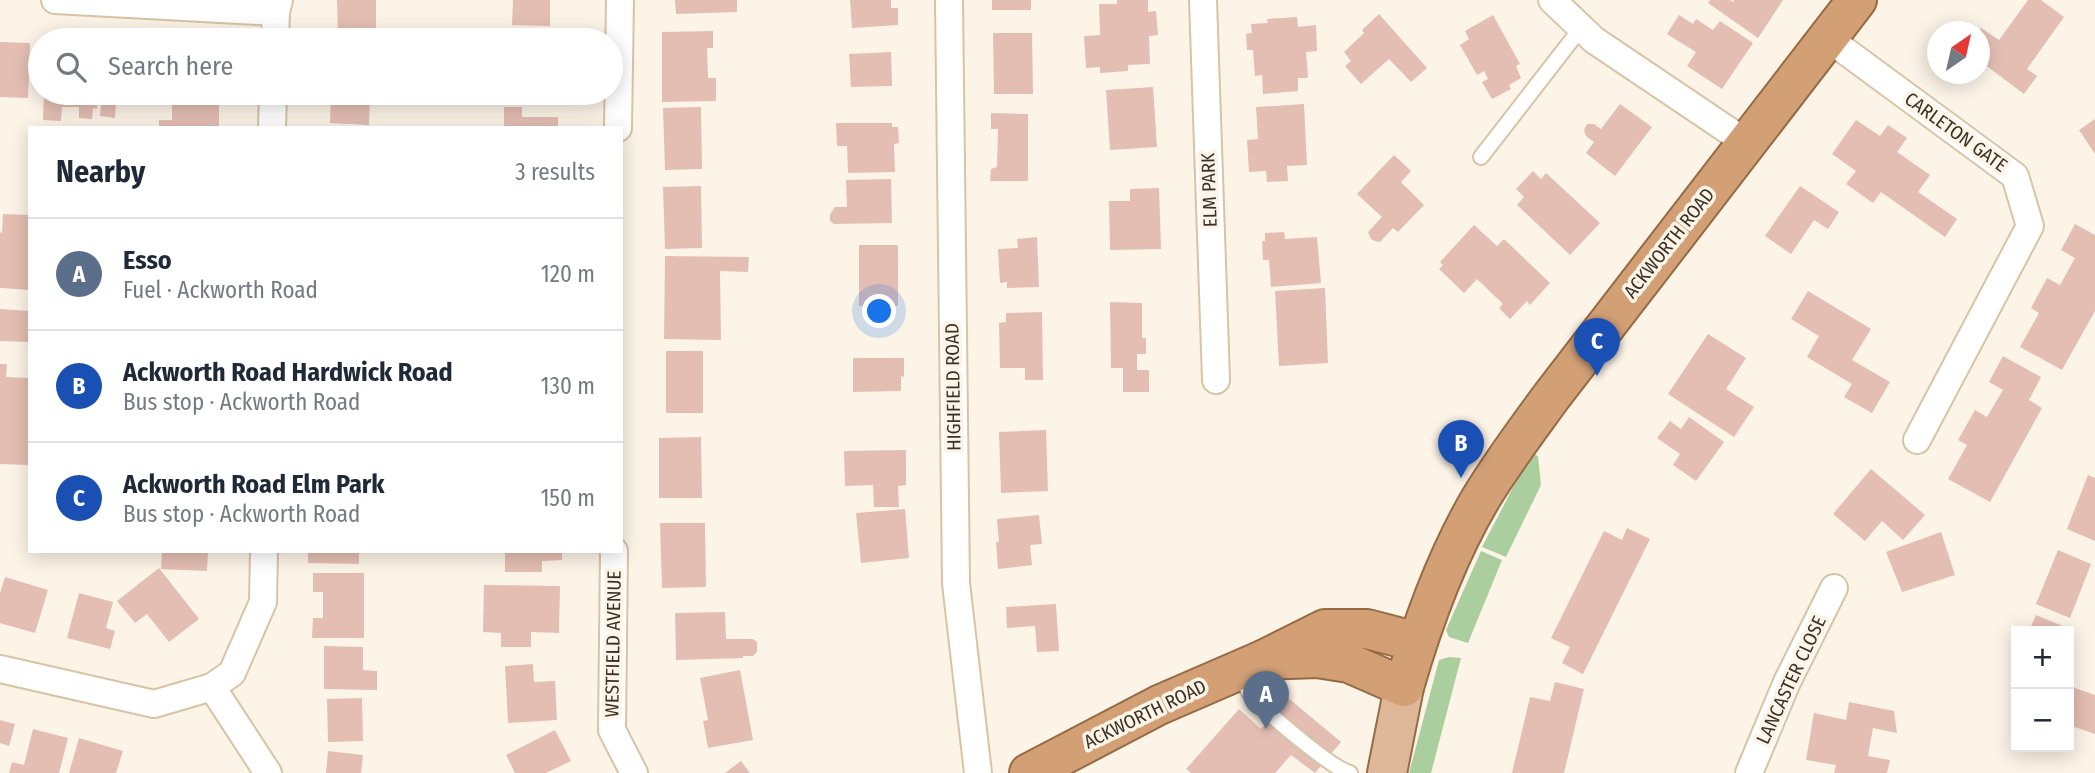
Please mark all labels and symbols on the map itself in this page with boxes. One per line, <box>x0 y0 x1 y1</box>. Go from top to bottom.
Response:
north arrow <box>1927 21 1990 84</box>
street label: CARLETON GATE <box>1900 87 2012 177</box>
street label: ELM PARK <box>1196 152 1222 228</box>
street label: ACKWORTH ROAD <box>1619 183 1719 303</box>
your location <box>862 294 896 328</box>
pin: C <box>1574 318 1620 376</box>
street label: HIGHFIELD ROAD <box>940 323 966 451</box>
pin: B <box>1438 420 1484 478</box>
street label: WESTFIELD AVENUE <box>600 570 626 718</box>
street label: LANCASTER CLOSE <box>1751 612 1831 748</box>
pin: A <box>1243 671 1289 729</box>
street label: ACKWORTH ROAD <box>1080 674 1210 754</box>

